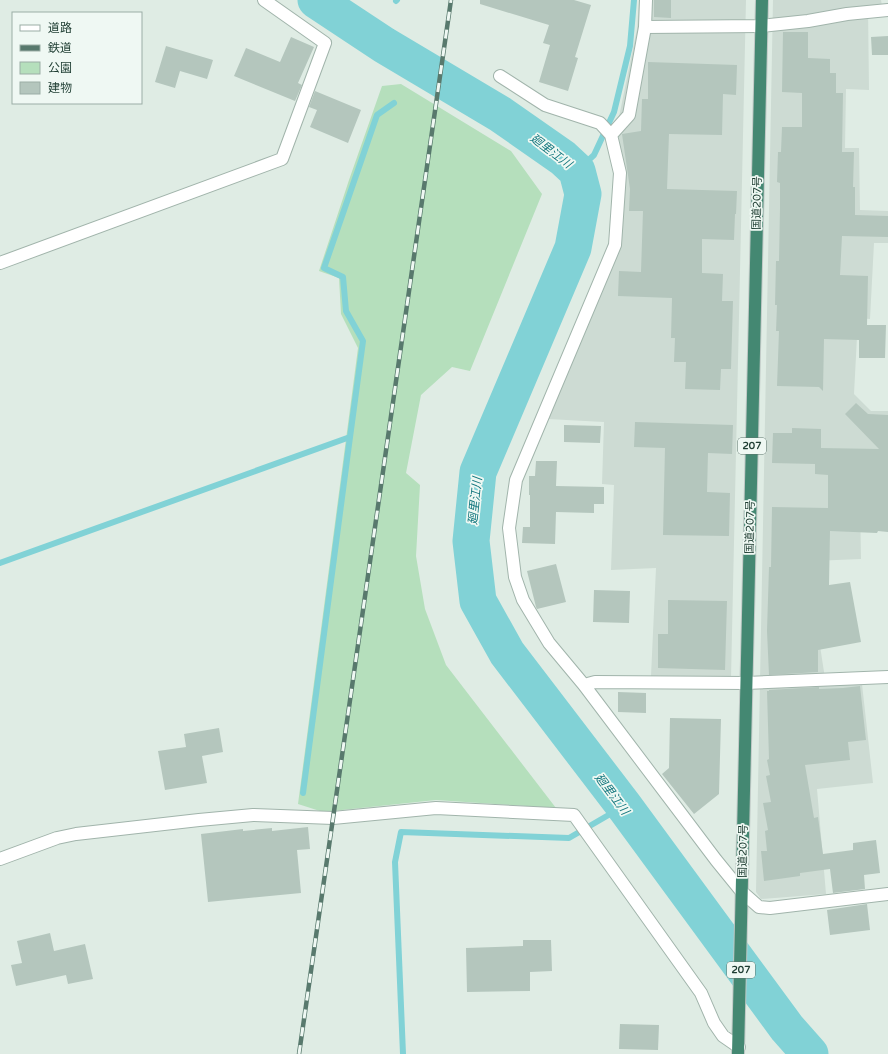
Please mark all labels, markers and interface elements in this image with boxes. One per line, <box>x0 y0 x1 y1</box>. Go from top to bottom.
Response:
legend <box>12 12 142 104</box>
text: 道路 <box>48 21 72 35</box>
text: 鉄道 <box>48 41 72 55</box>
text: 公園 <box>48 61 72 75</box>
text: 建物 <box>48 81 72 95</box>
water label: 廻里江川 <box>528 131 576 172</box>
street label: 国道207号 <box>750 176 764 230</box>
road number: 207 <box>738 438 766 454</box>
water label: 廻里江川 <box>466 474 485 526</box>
street label: 国道207号 <box>743 500 757 554</box>
water label: 廻里江川 <box>592 771 633 819</box>
street label: 国道207号 <box>736 824 750 878</box>
road number: 207 <box>727 962 755 978</box>

